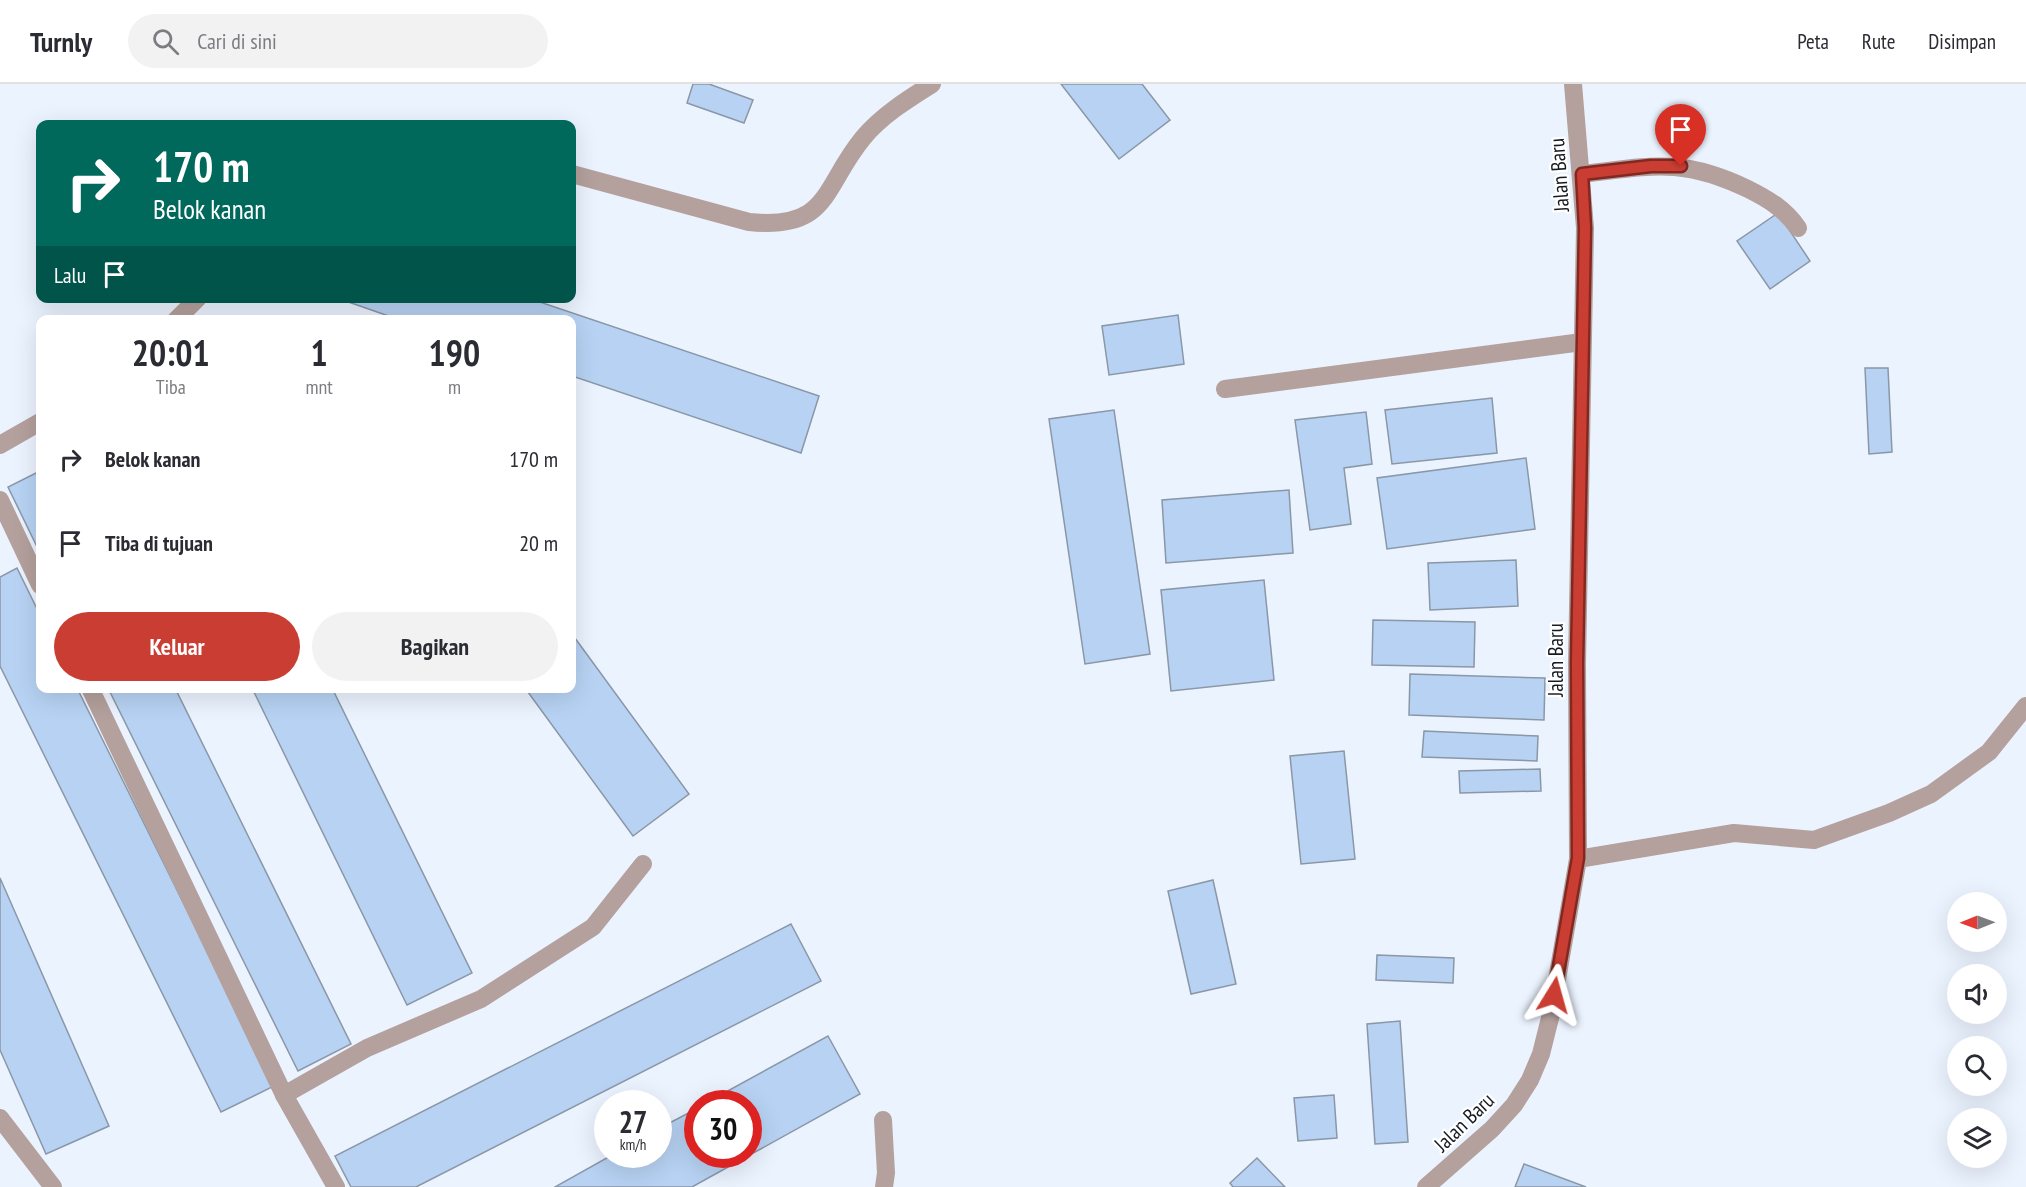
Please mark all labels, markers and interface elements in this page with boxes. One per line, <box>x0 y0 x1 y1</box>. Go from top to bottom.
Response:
search box <box>128 14 548 68</box>
text: Turnly <box>30 23 92 60</box>
icon: search <box>149 25 182 58</box>
text: Cari di sini <box>197 27 277 55</box>
text: Peta <box>1797 28 1829 55</box>
text: Rute <box>1862 28 1895 55</box>
text: Disimpan <box>1928 28 1996 55</box>
pin <box>1655 104 1706 166</box>
icon: arrive <box>1664 113 1697 146</box>
street label: Jalan Baru <box>1543 137 1575 214</box>
text: 170 m <box>153 139 250 194</box>
icon: right <box>54 144 132 222</box>
text: Belok kanan <box>153 192 266 226</box>
icon: arrive <box>98 258 131 291</box>
text: Lalu <box>54 261 86 289</box>
text: 20:01 <box>132 329 210 376</box>
text: 1 <box>311 329 328 376</box>
text: 190 <box>429 329 480 376</box>
text: Tiba <box>156 374 186 400</box>
text: mnt <box>305 374 333 400</box>
text: m <box>448 374 461 400</box>
icon: right <box>54 443 87 476</box>
text: Belok kanan <box>105 445 200 473</box>
text: 170 m <box>509 445 558 473</box>
icon: arrive <box>54 527 87 560</box>
text: Tiba di tujuan <box>105 529 213 557</box>
text: 20 m <box>519 529 558 557</box>
button: Keluar <box>54 612 300 681</box>
button: Bagikan <box>312 612 558 681</box>
street label: Jalan Baru <box>1542 623 1569 698</box>
north arrow <box>1947 892 2007 952</box>
map controls <box>1947 892 2007 1168</box>
position arrow <box>1522 963 1586 1027</box>
button: sound <box>1947 964 2007 1024</box>
button: search <box>1947 1036 2007 1096</box>
street label: Jalan Baru <box>1427 1087 1500 1158</box>
speed limit sign: 30 <box>684 1090 762 1168</box>
text: 27 <box>619 1102 647 1141</box>
button: layers <box>1947 1108 2007 1168</box>
text: km/h <box>620 1135 646 1154</box>

